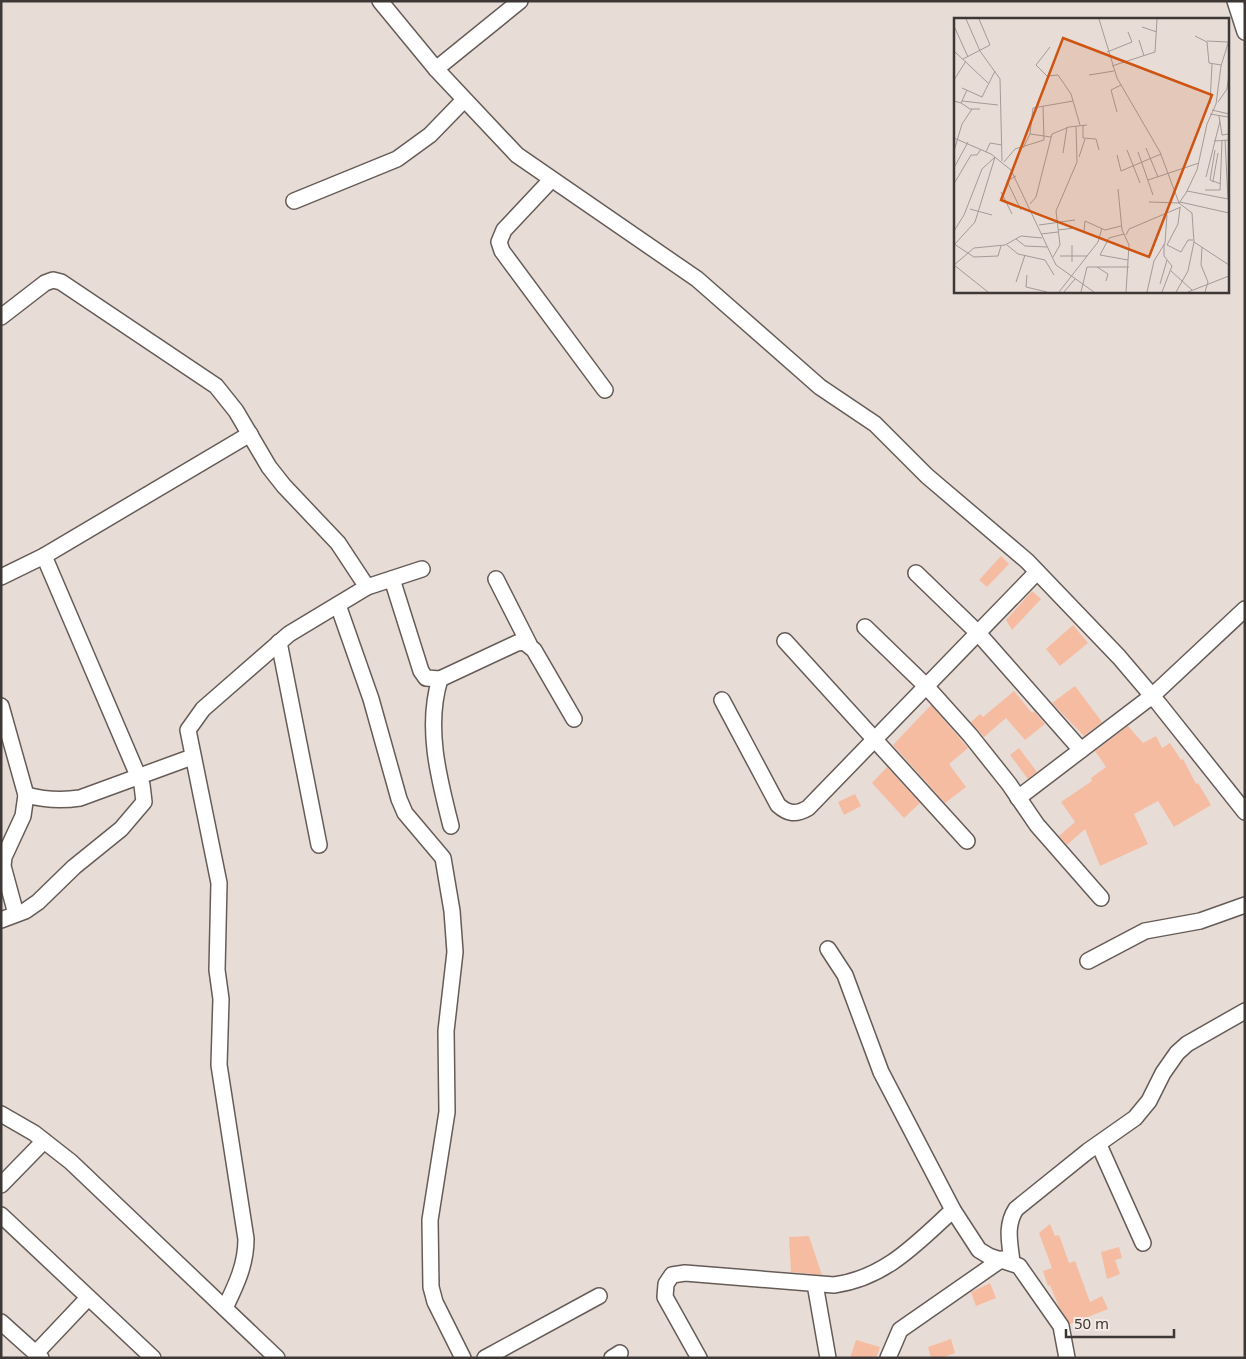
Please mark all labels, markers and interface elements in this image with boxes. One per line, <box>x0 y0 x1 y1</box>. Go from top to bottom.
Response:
inset map <box>954 18 1228 292</box>
scale bar <box>1066 1306 1174 1338</box>
text: 50 m <box>1074 1313 1109 1333</box>

